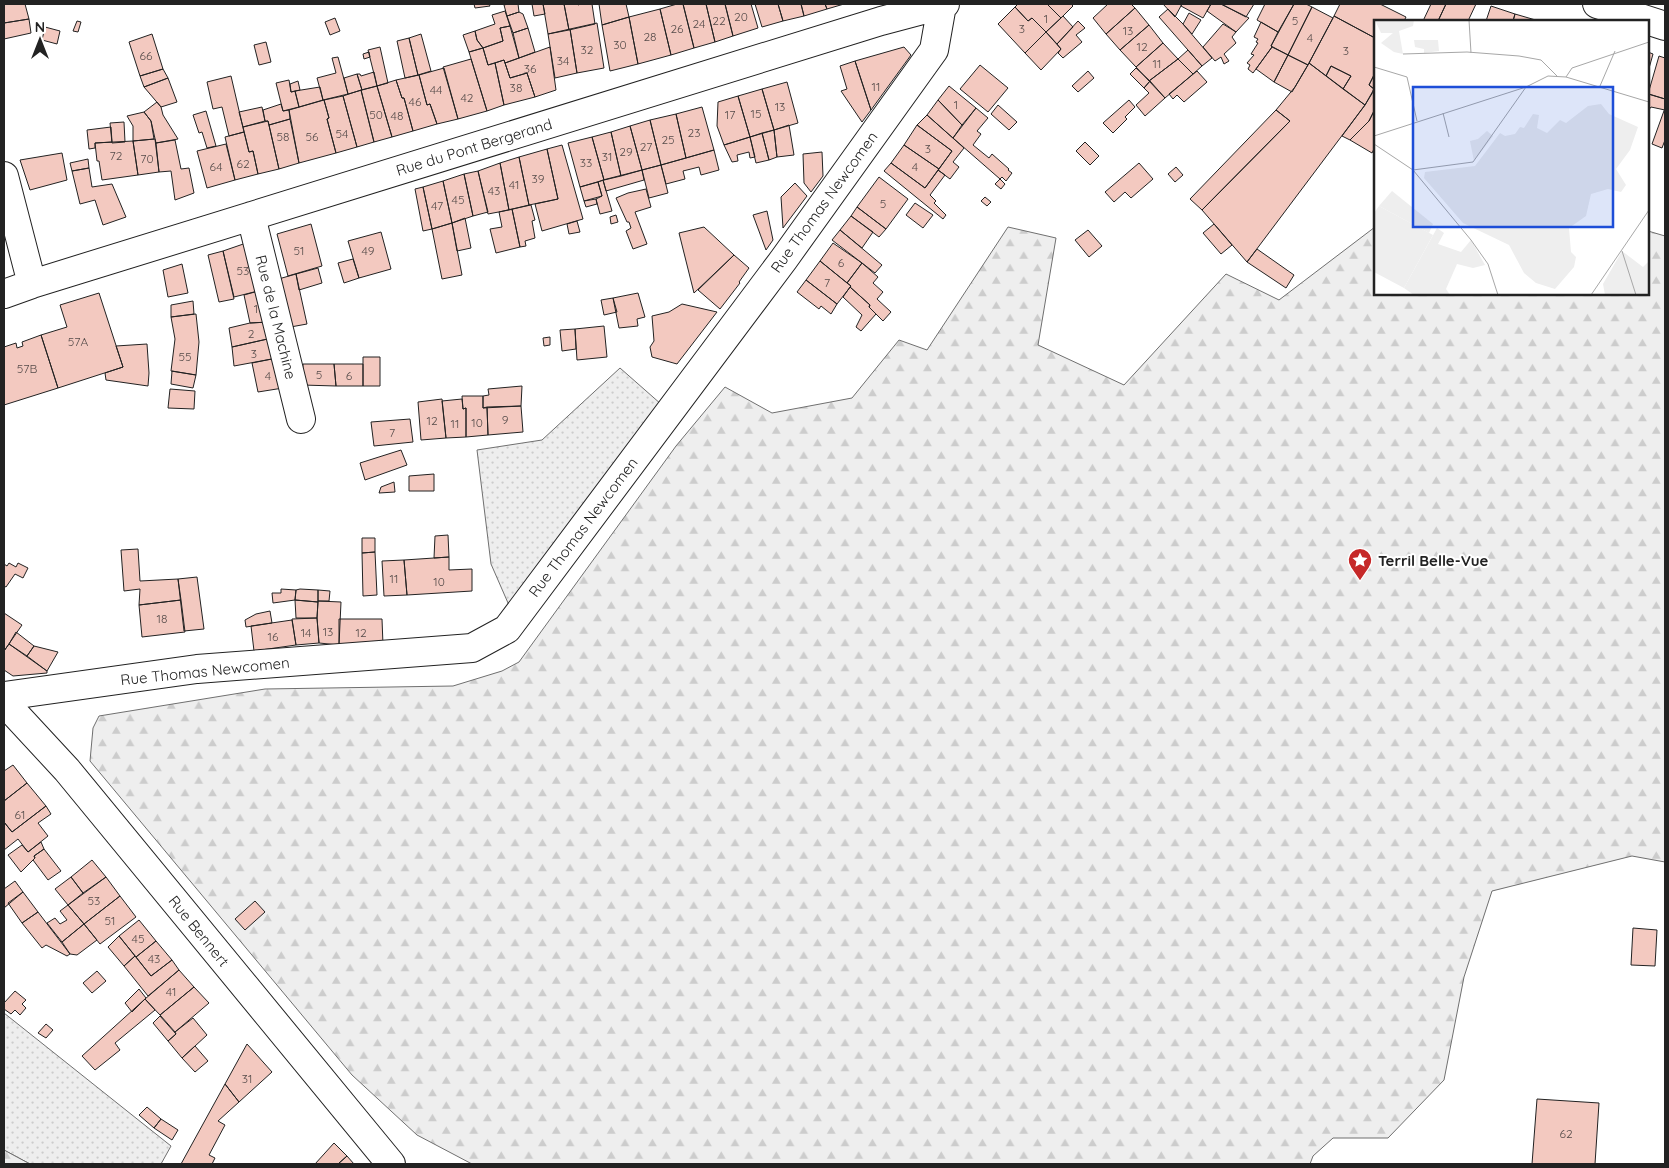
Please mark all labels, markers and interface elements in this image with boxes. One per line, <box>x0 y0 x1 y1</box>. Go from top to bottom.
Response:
house number: 20 <box>734 9 748 24</box>
house number: 1 <box>1044 11 1048 26</box>
house number: 22 <box>712 13 726 28</box>
house number: 5 <box>1292 13 1298 28</box>
north arrow <box>15 15 65 65</box>
house number: 24 <box>693 16 705 31</box>
text: N <box>35 18 45 36</box>
inset map <box>1374 20 1649 295</box>
house number: 26 <box>670 21 684 36</box>
house number: 3 <box>1019 21 1025 36</box>
house number: 13 <box>1123 23 1133 38</box>
house number: 28 <box>643 29 657 44</box>
house number: 4 <box>1307 30 1313 45</box>
house number: 30 <box>613 37 627 52</box>
house number: 12 <box>1136 39 1148 54</box>
house number: 32 <box>581 42 594 57</box>
house number: 3 <box>1343 43 1349 58</box>
house number: 66 <box>140 48 153 63</box>
house number: 34 <box>557 53 569 68</box>
house number: 11 <box>1153 56 1161 71</box>
house number: 36 <box>524 61 537 76</box>
house number: 11 <box>872 79 880 94</box>
house number: 38 <box>510 80 522 95</box>
house number: 44 <box>430 82 442 97</box>
house number: 42 <box>461 90 474 105</box>
house number: 46 <box>409 94 422 109</box>
house number: 1 <box>954 97 958 112</box>
house number: 13 <box>775 99 785 114</box>
house number: 15 <box>751 106 761 121</box>
house number: 50 <box>369 107 383 122</box>
house number: 17 <box>725 107 735 122</box>
house number: 48 <box>391 108 403 123</box>
street label: Rue du Pont Bergerand <box>394 114 554 180</box>
house number: 23 <box>688 125 700 140</box>
house number: 54 <box>336 126 348 141</box>
street label: Rue Thomas Newcomen <box>766 128 882 276</box>
house number: 58 <box>276 129 290 144</box>
house number: 56 <box>306 129 319 144</box>
house number: 25 <box>661 132 675 147</box>
house number: 27 <box>640 139 652 154</box>
house number: 3 <box>925 141 931 156</box>
house number: 29 <box>619 144 633 159</box>
house number: 72 <box>110 148 123 163</box>
house number: 31 <box>602 149 612 164</box>
house number: 70 <box>140 151 154 166</box>
house number: 33 <box>580 155 592 170</box>
house number: 62 <box>236 156 250 171</box>
house number: 64 <box>210 159 222 174</box>
house number: 4 <box>912 159 918 174</box>
house number: 39 <box>532 171 545 186</box>
house number: 41 <box>509 177 519 192</box>
house number: 43 <box>488 183 500 198</box>
house number: 45 <box>452 192 464 207</box>
house number: 5 <box>880 196 886 211</box>
house number: 47 <box>431 198 443 213</box>
house number: 51 <box>294 243 304 258</box>
house number: 49 <box>362 243 375 258</box>
street label: Rue de la Machine <box>251 253 301 381</box>
house number: 6 <box>838 255 845 270</box>
house number: 53 <box>237 263 249 278</box>
house number: 7 <box>824 275 830 290</box>
house number: 1 <box>254 301 258 316</box>
house number: 2 <box>248 326 255 341</box>
house number: 57A <box>68 334 88 349</box>
house number: 3 <box>251 346 257 361</box>
house number: 55 <box>178 349 192 364</box>
house number: 57B <box>17 361 37 376</box>
house number: 5 <box>316 367 322 382</box>
house number: 4 <box>265 368 271 383</box>
house number: 6 <box>346 368 353 383</box>
house number: 9 <box>502 412 509 427</box>
house number: 12 <box>426 413 438 428</box>
house number: 10 <box>471 415 483 430</box>
house number: 11 <box>451 416 459 431</box>
house number: 7 <box>389 425 395 440</box>
street label: Rue Thomas Newcomen <box>524 453 642 601</box>
place icon: Terril Belle-Vue <box>1347 547 1373 581</box>
place label: Terril Belle-Vue <box>1378 551 1488 570</box>
house number: 11 <box>390 571 398 586</box>
house number: 10 <box>433 574 445 589</box>
house number: 18 <box>157 611 167 626</box>
house number: 13 <box>323 624 333 639</box>
house number: 14 <box>301 625 311 640</box>
house number: 12 <box>355 625 367 640</box>
house number: 16 <box>268 629 279 644</box>
street label: Rue Thomas Newcomen <box>120 653 290 689</box>
house number: 61 <box>15 807 25 822</box>
street label: Rue Bennert <box>165 892 233 970</box>
house number: 53 <box>88 893 100 908</box>
house number: 51 <box>105 913 115 928</box>
house number: 45 <box>132 931 144 946</box>
house number: 43 <box>148 951 160 966</box>
house number: 41 <box>166 984 176 999</box>
house number: 31 <box>242 1071 252 1086</box>
house number: 62 <box>1559 1126 1573 1141</box>

